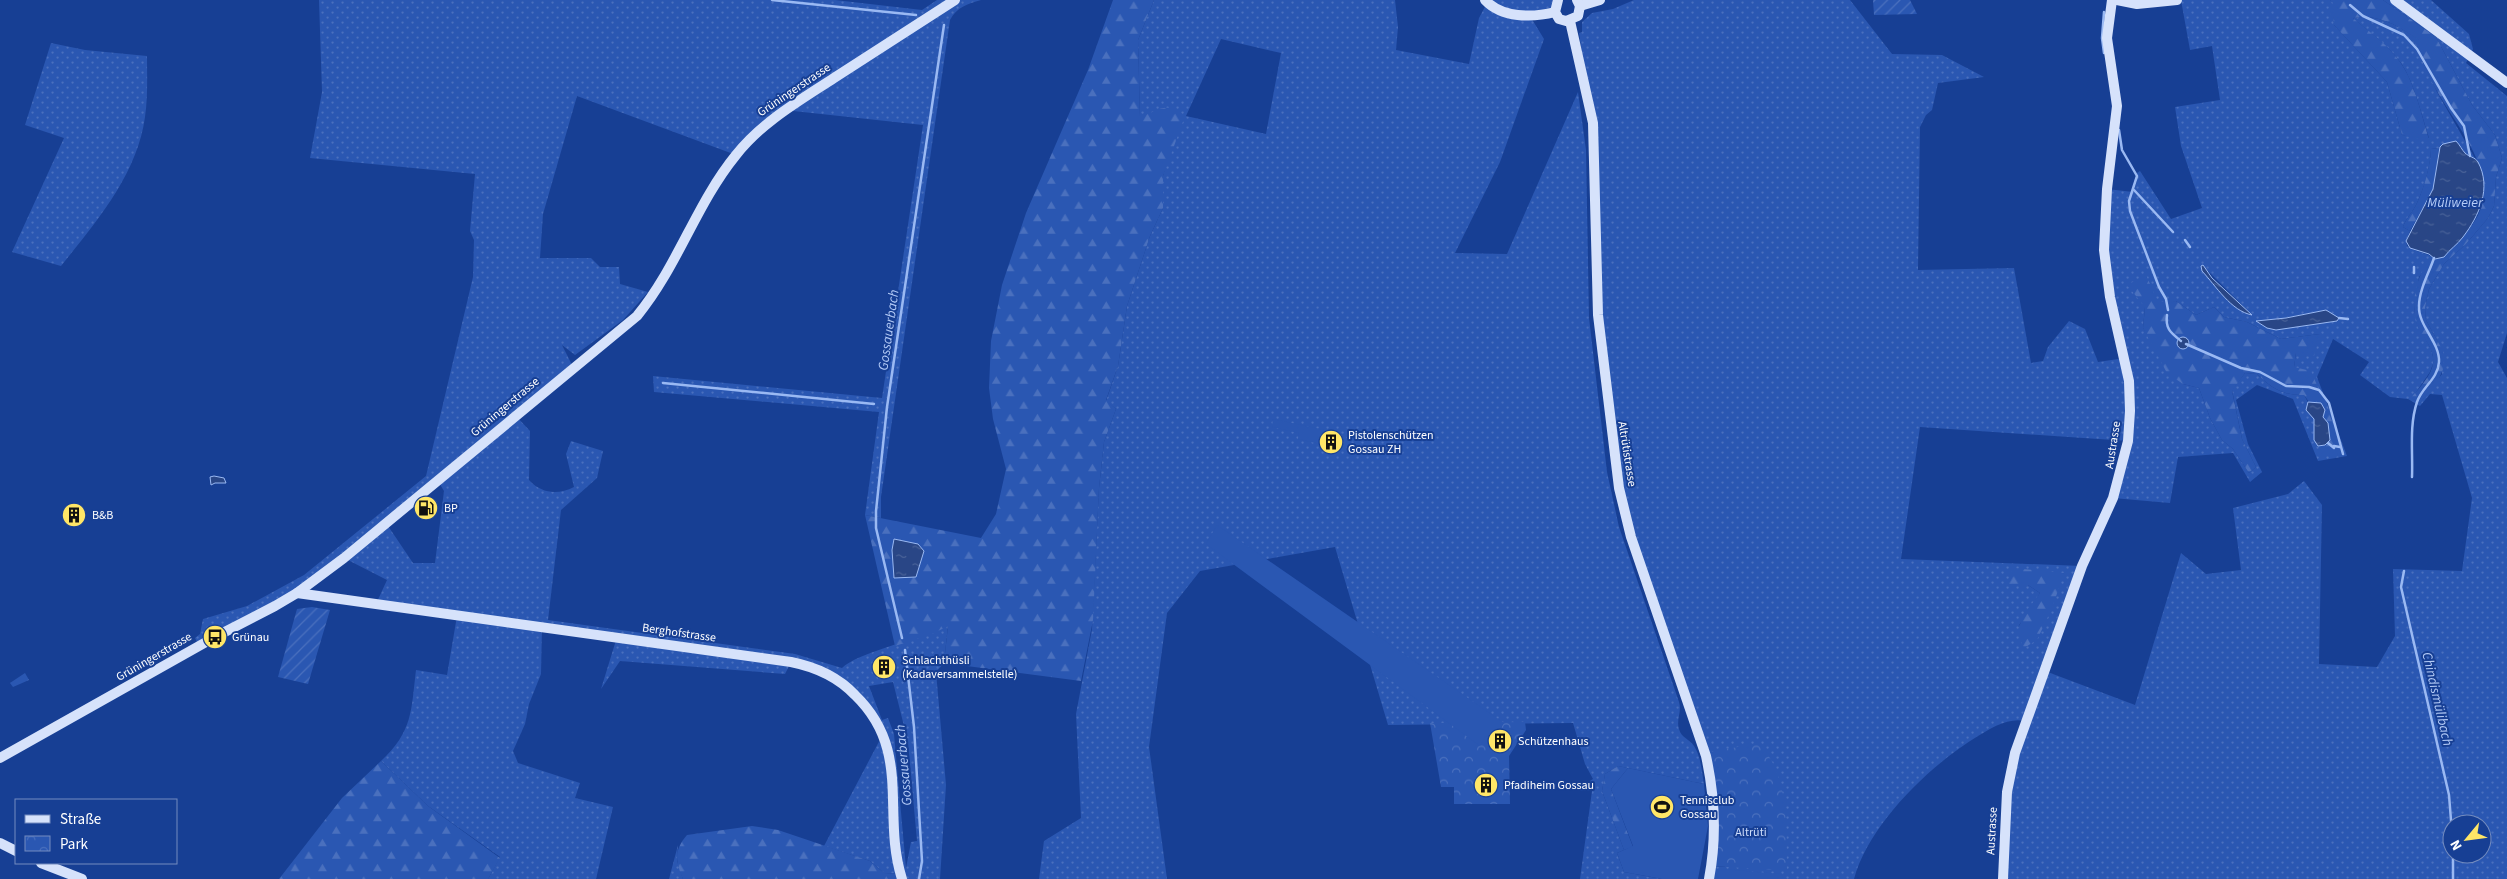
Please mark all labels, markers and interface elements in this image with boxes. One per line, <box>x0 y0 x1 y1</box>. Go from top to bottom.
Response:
street label: Grüningerstrasse <box>754 59 834 121</box>
water label: Müliweier <box>2427 193 2484 213</box>
water label: Gossauerbach <box>873 288 905 372</box>
street label: Grüningerstrasse <box>467 373 543 441</box>
street label: Altrütistrasse <box>1613 420 1641 488</box>
street label: Austrasse <box>2101 420 2125 470</box>
place label: Pistolenschützen Gossau ZH <box>1348 427 1434 458</box>
building icon: Pistolenschützen Gossau ZH <box>1318 429 1344 455</box>
fuel station icon: BP <box>413 495 439 521</box>
place label: BP <box>444 500 458 517</box>
building icon: B&B <box>61 502 87 528</box>
place label: B&B <box>92 507 113 524</box>
street label: Berghofstrasse <box>641 619 717 647</box>
bus stop icon: Grünau <box>202 624 228 650</box>
street label: Grüningerstrasse <box>113 628 195 686</box>
place label: Grünau <box>232 629 269 646</box>
water label: Chindismülibach <box>2416 650 2458 748</box>
place label: Schlachthüsli (Kadaversammelstelle) <box>902 652 1017 683</box>
building icon: Schlachthüsli (Kadaversammelstelle) <box>871 654 897 680</box>
water label: Gossauerbach <box>890 724 918 806</box>
building icon: Schützenhaus <box>1487 728 1513 754</box>
place label: Schützenhaus <box>1518 733 1589 750</box>
building icon: Pfadiheim Gossau <box>1473 772 1499 798</box>
place label: Pfadiheim Gossau <box>1504 777 1594 794</box>
place label: Tennisclub Gossau <box>1680 792 1735 823</box>
sports icon: Tennisclub Gossau <box>1649 794 1675 820</box>
legend <box>15 799 178 864</box>
street label: Austrasse <box>1982 807 2002 855</box>
text: Straße <box>60 809 101 830</box>
north arrow <box>2442 814 2492 864</box>
park label: Altrüti <box>1735 824 1767 841</box>
text: Park <box>60 834 89 855</box>
text: N <box>2446 836 2468 854</box>

